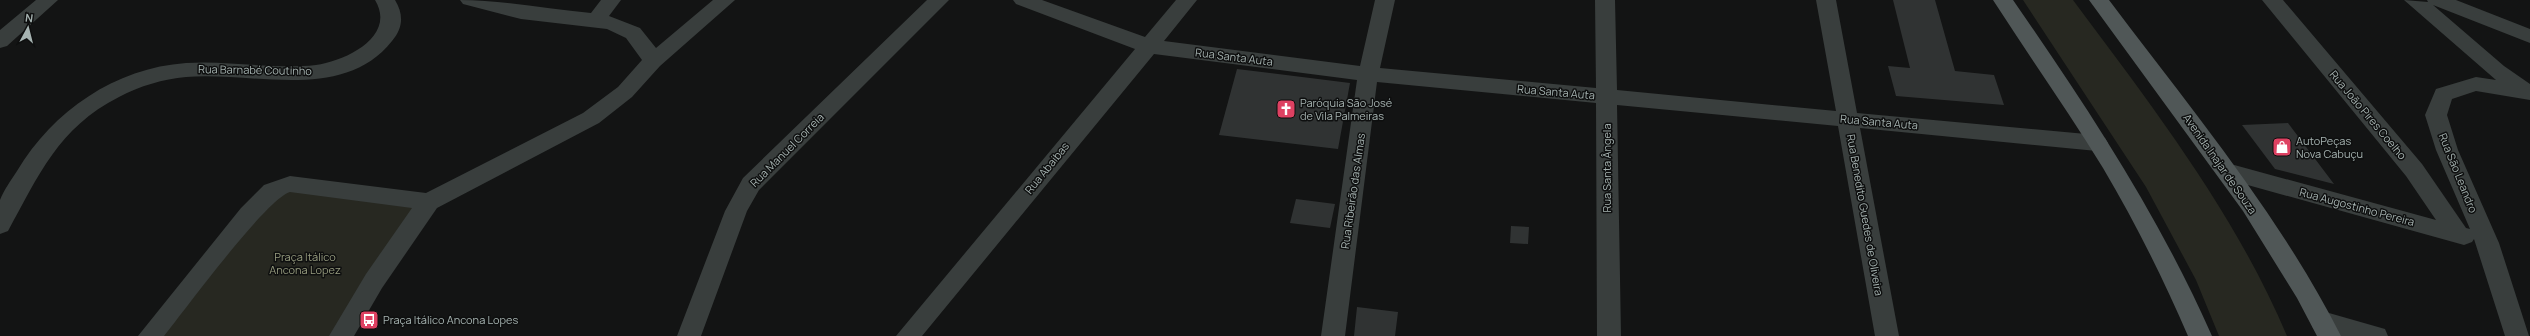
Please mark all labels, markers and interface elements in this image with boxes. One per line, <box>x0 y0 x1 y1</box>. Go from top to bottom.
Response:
north arrow <box>8 8 48 48</box>
text: N <box>24 10 34 26</box>
street label: Rua Santa Auta <box>1194 44 1274 69</box>
street label: Rua Barnabé Coutinho <box>198 61 313 78</box>
street label: Rua João Pires Coelho <box>2327 67 2410 163</box>
street label: Rua Santa Auta <box>1517 81 1596 102</box>
place label: Paróquia São José de Vila Palmeiras <box>1300 95 1393 123</box>
church icon: Paróquia São José de Vila Palmeiras <box>1275 98 1297 120</box>
street label: Rua Manuel Correia <box>746 109 827 190</box>
street label: Rua Santa Auta <box>1840 111 1919 132</box>
street label: Avenida Inajar de Souza <box>2180 111 2261 217</box>
street label: Rua Santa Ângela <box>1599 123 1614 213</box>
street label: Rua São Leandro <box>2436 131 2481 215</box>
street label: Rua Ribeirão das Almas <box>1337 132 1368 250</box>
street label: Rua Benedito Guedes de Oliveira <box>1844 133 1887 297</box>
place label: AutoPeças Nova Cabuçu <box>2296 133 2363 161</box>
shop icon: AutoPeças Nova Cabuçu <box>2271 136 2293 158</box>
street label: Rua Abaibas <box>1021 139 1072 197</box>
street label: Rua Augostinho Pereira <box>2298 184 2416 229</box>
park label: Praça Itálico Ancona Lopez <box>269 249 341 277</box>
bus stop icon: Praça Itálico Ancona Lopes <box>358 309 380 331</box>
place label: Praça Itálico Ancona Lopes <box>383 312 519 327</box>

